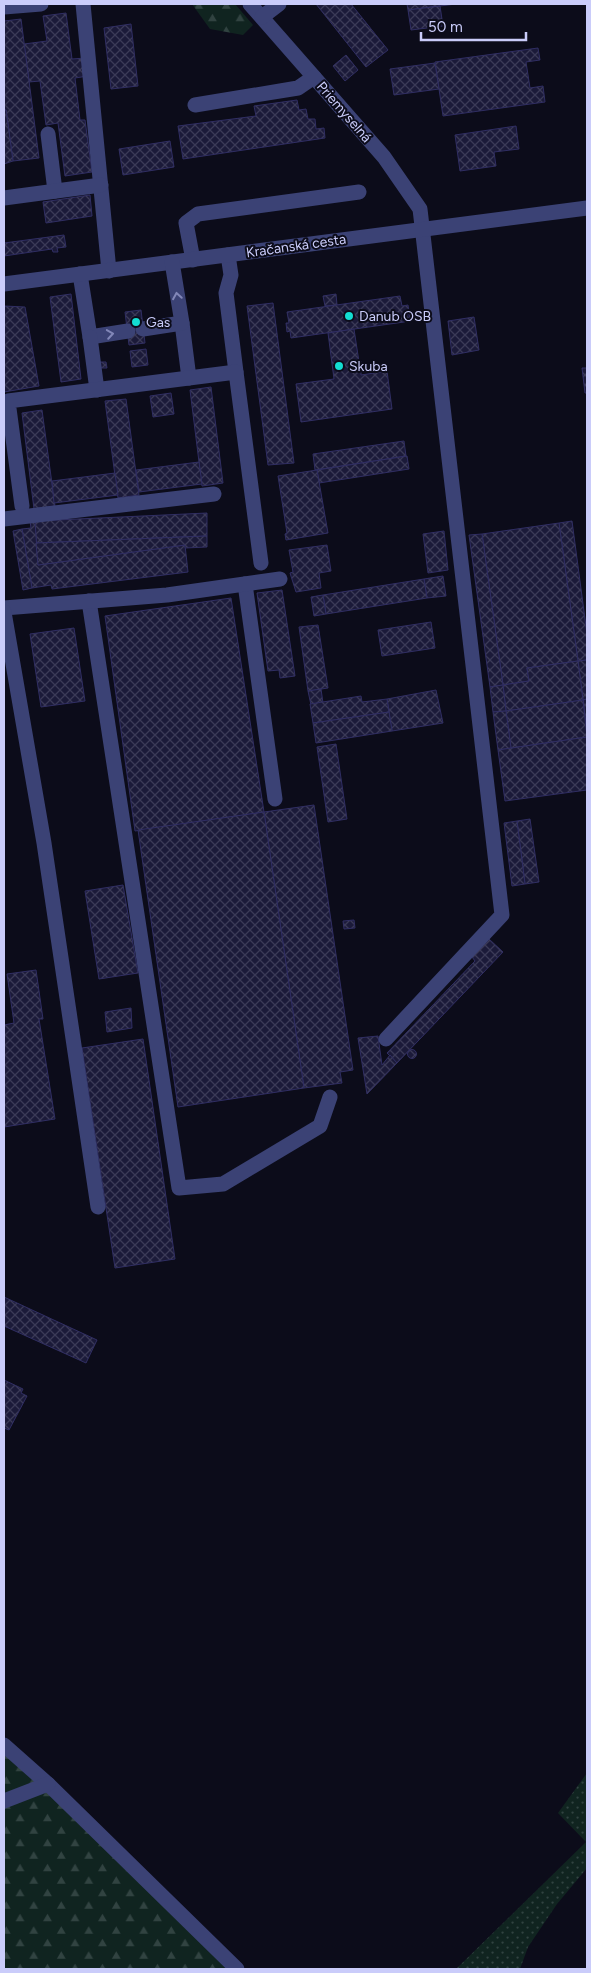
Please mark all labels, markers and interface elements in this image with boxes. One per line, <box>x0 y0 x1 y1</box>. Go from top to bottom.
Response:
scale bar <box>421 10 526 42</box>
text: 50 m <box>428 18 463 36</box>
street label: Priemyselná <box>313 78 375 146</box>
street label: Kračanská cesta <box>245 231 347 261</box>
one-way arrow <box>173 291 183 300</box>
place label: Danub OSB <box>359 308 431 325</box>
marker: Danub OSB <box>343 310 355 322</box>
place label: Gas <box>146 314 170 331</box>
marker: Gas <box>130 316 142 328</box>
one-way arrow <box>107 329 115 340</box>
place label: Skuba <box>349 358 388 375</box>
marker: Skuba <box>333 360 345 372</box>

